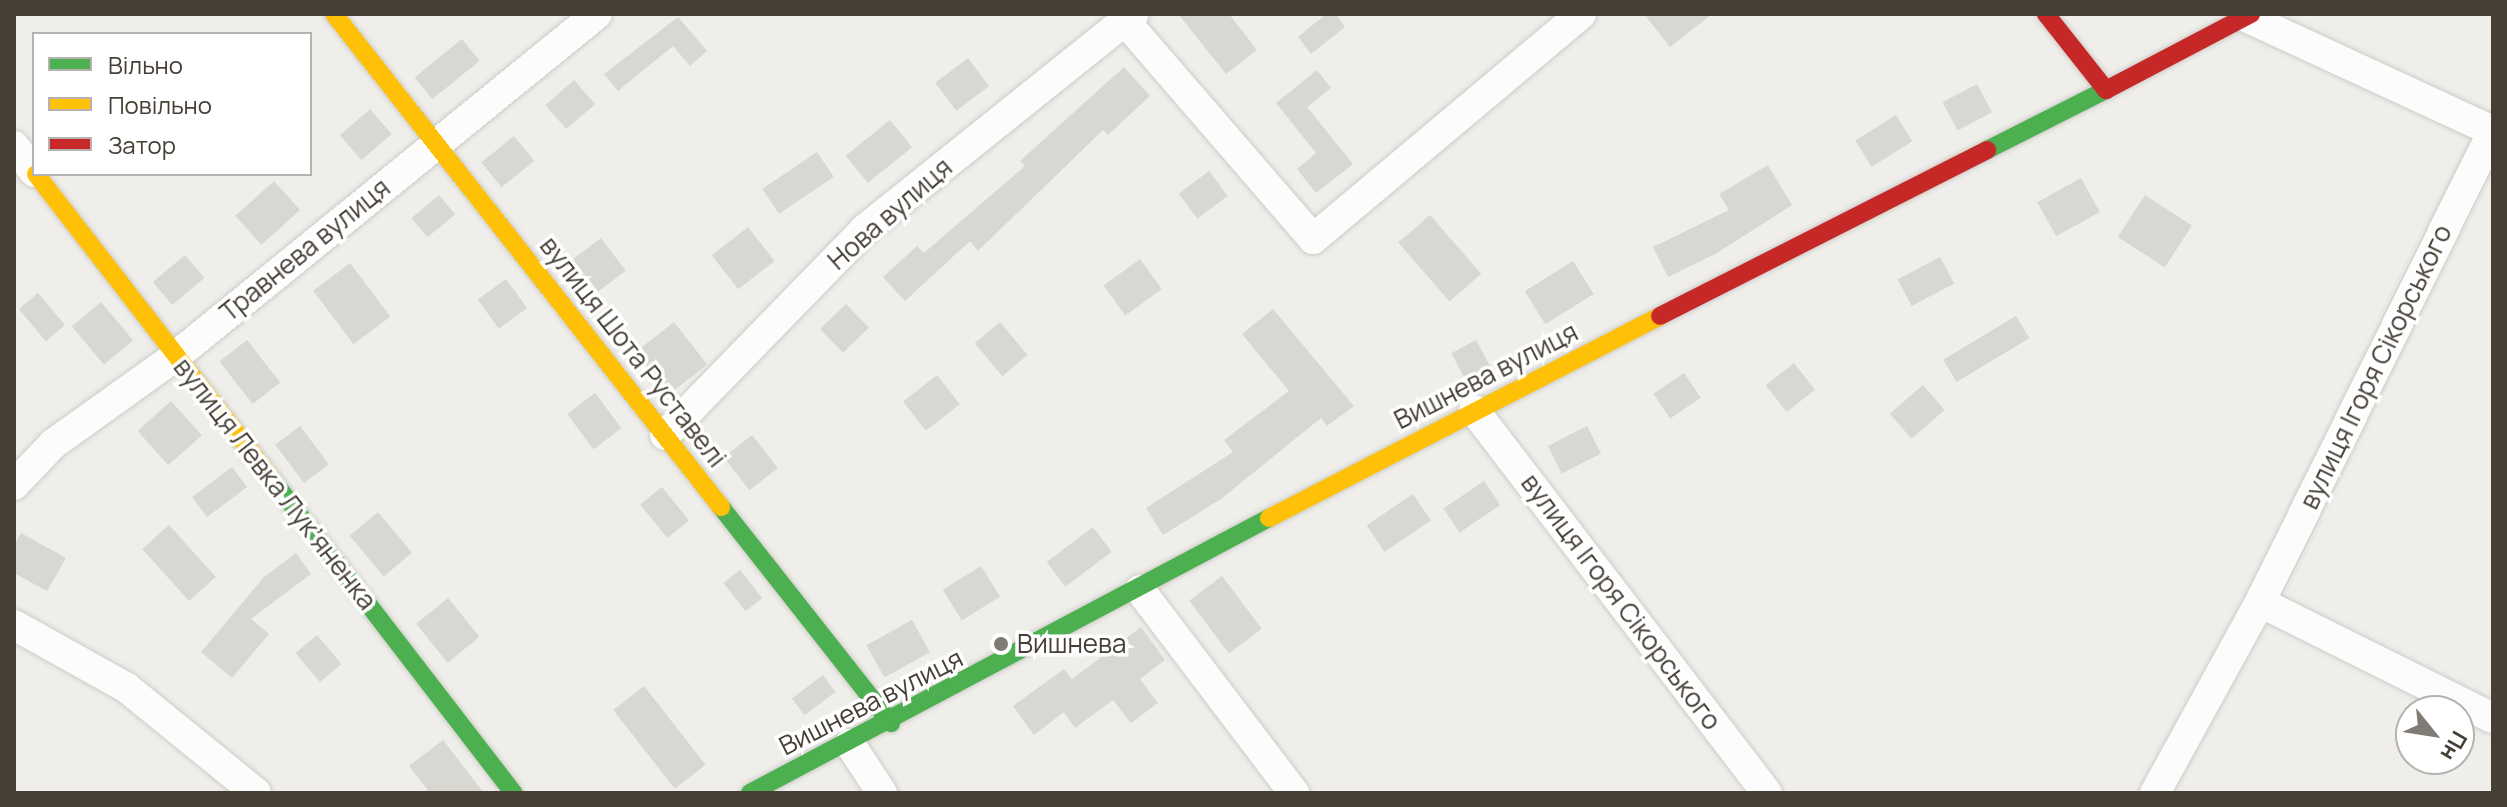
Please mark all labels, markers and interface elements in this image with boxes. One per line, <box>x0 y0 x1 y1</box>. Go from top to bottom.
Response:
legend <box>32 32 312 176</box>
text: Вільно <box>108 48 183 81</box>
text: Повільно <box>108 88 212 121</box>
text: Затор <box>108 128 176 161</box>
street label: Нова вулиця <box>822 152 958 276</box>
street label: Травнева вулиця <box>214 172 396 328</box>
street label: вулиця Ігоря Сікорського <box>2294 220 2458 514</box>
street label: вулиця Шота Руставелі <box>533 231 733 473</box>
street label: Вишнева вулиця <box>1389 316 1583 436</box>
street label: вулиця Левка Лукʼяненка <box>167 352 383 616</box>
street label: вулиця Ігоря Сікорського <box>1515 468 1727 736</box>
place label: Вишнева <box>1017 628 1126 660</box>
marker: Вишнева <box>992 635 1010 653</box>
street label: Вишнева вулиця <box>774 642 968 762</box>
north arrow <box>2395 695 2475 775</box>
text: Пн <box>2434 726 2474 766</box>

